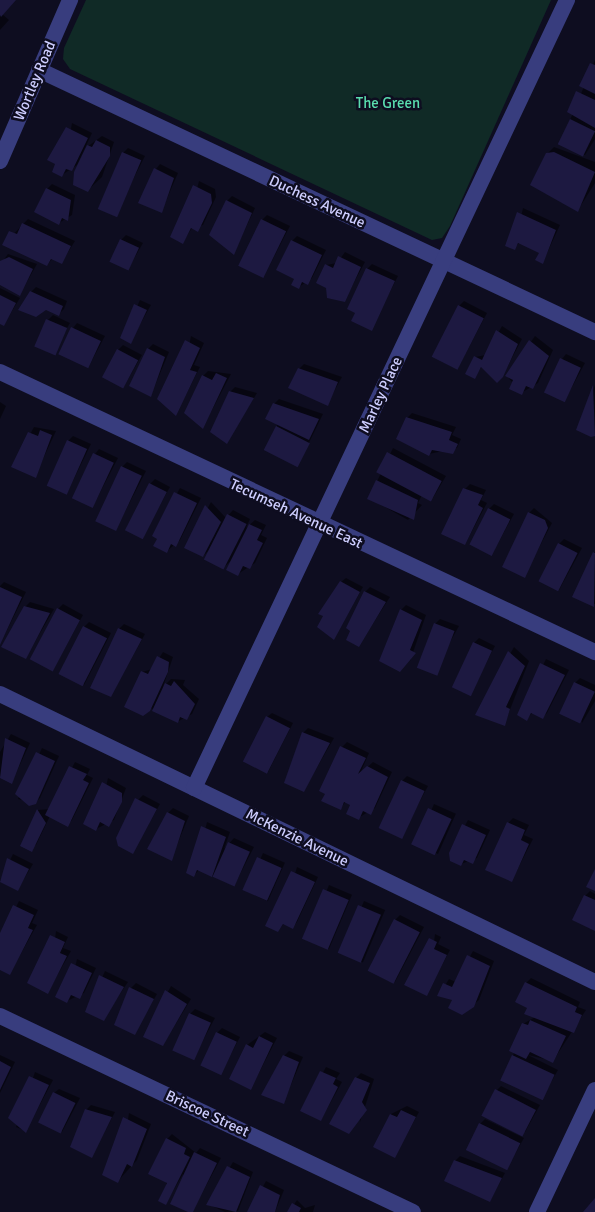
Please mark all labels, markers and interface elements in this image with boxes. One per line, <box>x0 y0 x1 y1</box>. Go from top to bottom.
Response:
street label: Wortley Road <box>10 38 60 124</box>
park label: The Green <box>356 95 420 113</box>
street label: Duchess Avenue <box>266 172 368 232</box>
street label: Marley Place <box>355 354 407 436</box>
street label: Tecumseh Avenue East <box>227 475 365 553</box>
street label: McKenzie Avenue <box>243 805 351 871</box>
street label: Briscoe Street <box>162 1087 252 1141</box>

